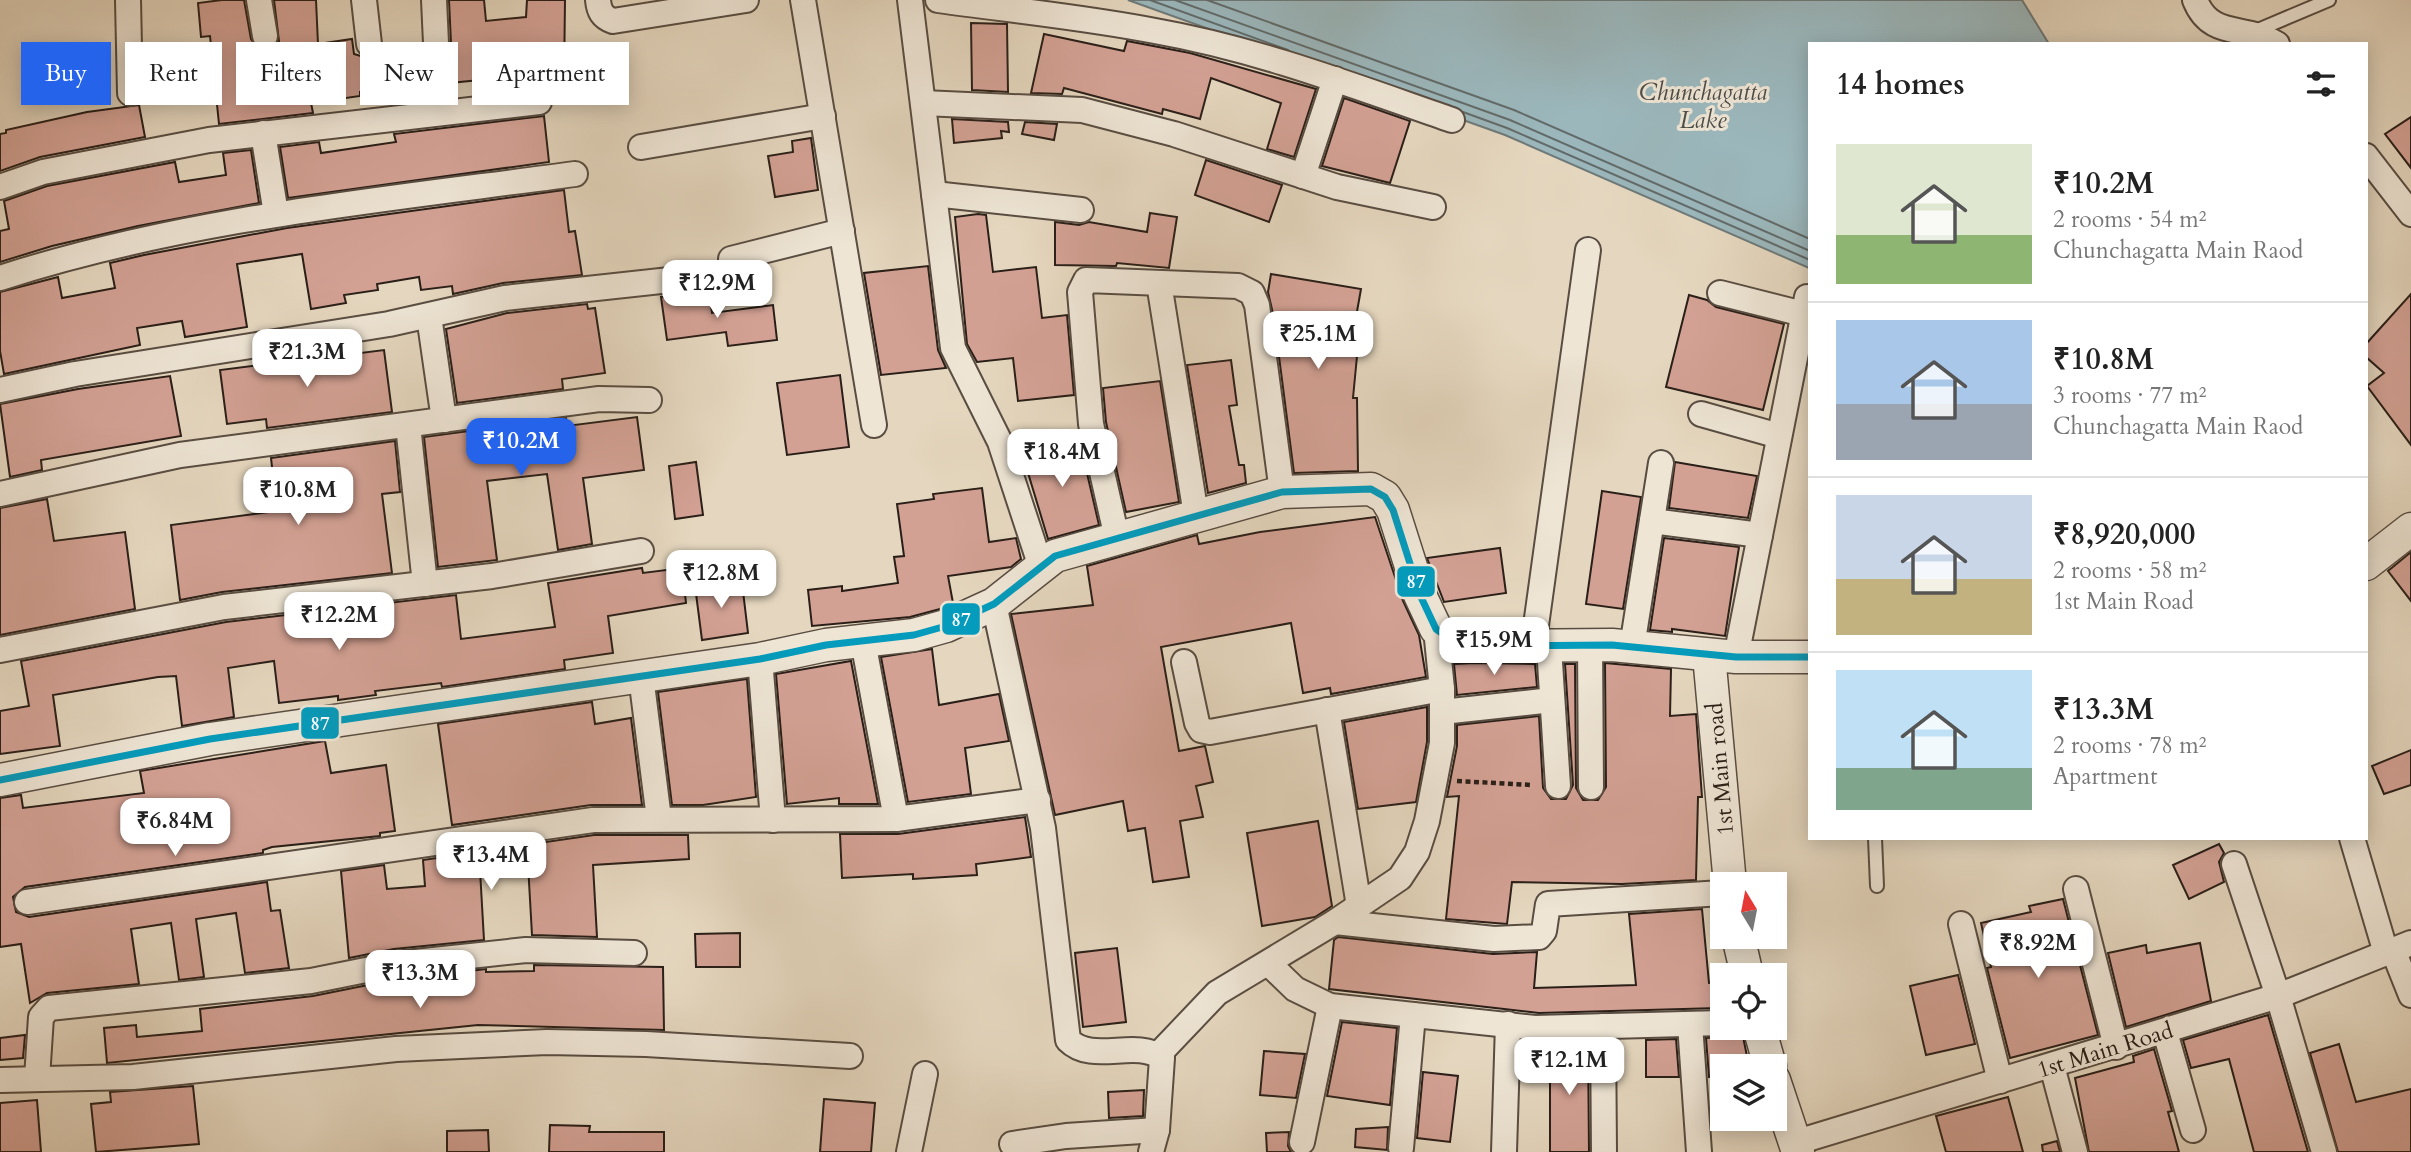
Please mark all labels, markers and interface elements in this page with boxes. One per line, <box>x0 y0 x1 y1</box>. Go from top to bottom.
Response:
chip: Buy <box>21 42 111 105</box>
chip: Rent <box>125 42 222 105</box>
chip: Filters <box>236 42 346 105</box>
chip: New <box>360 42 458 105</box>
chip: Apartment <box>472 42 629 105</box>
text: 14 homes <box>1836 64 1965 105</box>
icon: filters <box>2302 65 2340 103</box>
water label: Chunchagatta Lake <box>1639 76 1768 137</box>
text: ₹10.2M <box>2053 163 2154 204</box>
icon: home <box>1892 172 1976 256</box>
text: 2 rooms · 54 m² <box>2053 204 2206 235</box>
text: Chunchagatta Main Raod <box>2053 235 2303 266</box>
pin: ₹12.9M <box>660 260 774 320</box>
text: ₹12.9M <box>678 267 756 298</box>
pin: ₹25.1M <box>1261 312 1375 371</box>
text: ₹25.1M <box>1279 318 1357 349</box>
pin: ₹21.3M <box>250 330 364 389</box>
text: ₹21.3M <box>268 336 346 367</box>
text: ₹10.8M <box>2053 339 2154 380</box>
icon: home <box>1892 348 1976 432</box>
text: 3 rooms · 77 m² <box>2053 380 2206 411</box>
text: Chunchagatta Main Raod <box>2053 411 2303 442</box>
pin: ₹10.2M <box>464 419 578 478</box>
text: ₹10.2M <box>482 425 560 456</box>
pin: ₹18.4M <box>1005 430 1119 489</box>
text: ₹18.4M <box>1023 436 1101 467</box>
pin: ₹10.8M <box>241 468 355 527</box>
text: ₹10.8M <box>259 474 337 505</box>
text: ₹8,920,000 <box>2053 514 2195 555</box>
icon: home <box>1892 523 1976 607</box>
pin: ₹12.8M <box>664 550 778 610</box>
text: 2 rooms · 58 m² <box>2053 555 2206 586</box>
text: ₹12.8M <box>682 557 760 588</box>
line badge: 87 <box>1396 565 1436 598</box>
text: 87 <box>1406 569 1426 595</box>
text: 1st Main Road <box>2053 586 2194 617</box>
pin: ₹12.2M <box>282 592 396 652</box>
text: ₹12.2M <box>300 599 378 630</box>
line badge: 87 <box>941 602 981 636</box>
text: 87 <box>951 607 971 633</box>
pin: ₹15.9M <box>1437 618 1551 677</box>
text: ₹15.9M <box>1455 624 1533 655</box>
text: ₹13.3M <box>2053 689 2154 730</box>
icon: home <box>1892 698 1976 782</box>
street label: 1st Main road <box>1699 701 1741 837</box>
line badge: 87 <box>300 706 340 740</box>
text: 87 <box>310 711 330 737</box>
text: 2 rooms · 78 m² <box>2053 730 2206 761</box>
text: Apartment <box>2053 761 2157 792</box>
pin: ₹6.84M <box>118 798 232 858</box>
text: ₹6.84M <box>136 805 214 836</box>
pin: ₹13.4M <box>434 832 548 892</box>
text: ₹13.4M <box>452 839 530 870</box>
north arrow <box>1710 872 1787 948</box>
map controls <box>1710 872 1787 1131</box>
pin: ₹8.92M <box>1981 920 2095 980</box>
text: ₹8.92M <box>1999 927 2077 958</box>
pin: ₹13.3M <box>363 950 477 1010</box>
text: ₹13.3M <box>381 957 459 988</box>
button: locate <box>1710 963 1787 1040</box>
street label: 1st Main Road <box>2033 1014 2178 1085</box>
pin: ₹12.1M <box>1512 1038 1626 1097</box>
text: ₹12.1M <box>1530 1044 1608 1075</box>
button: layers <box>1710 1054 1787 1131</box>

